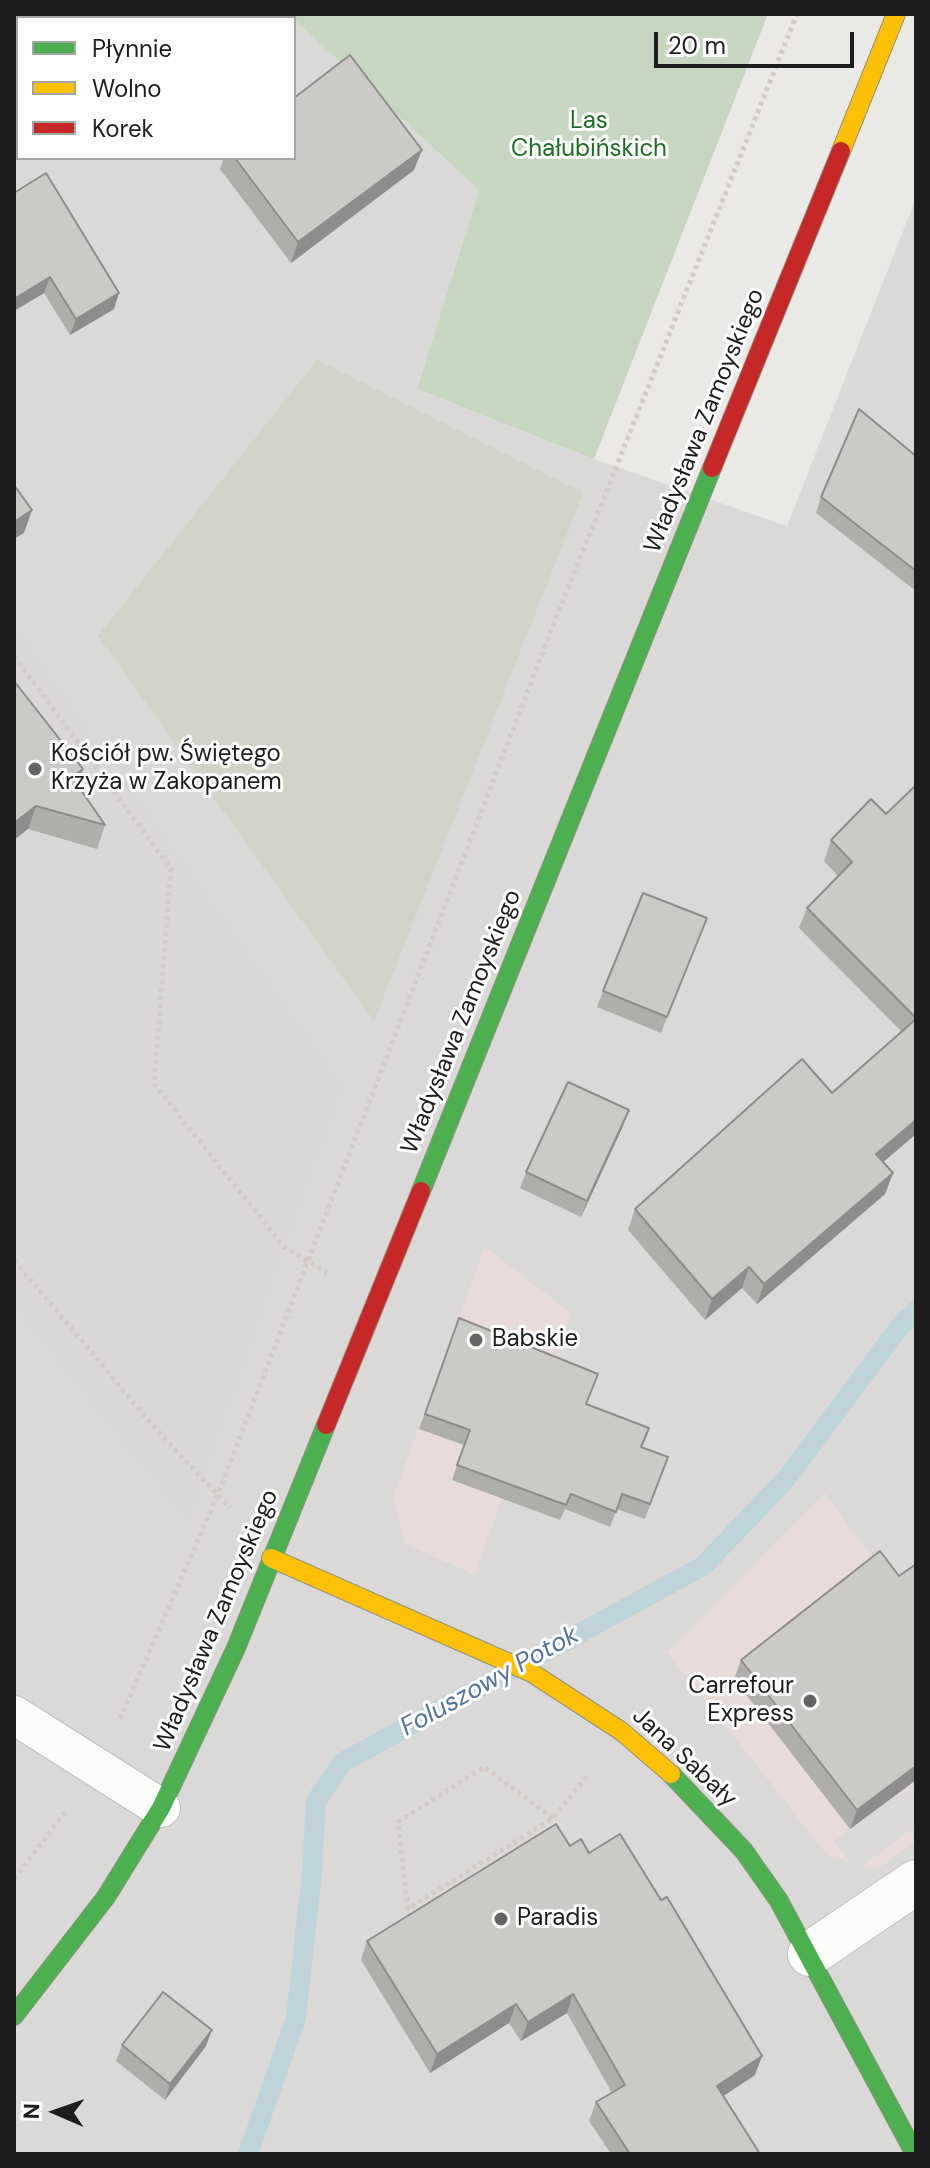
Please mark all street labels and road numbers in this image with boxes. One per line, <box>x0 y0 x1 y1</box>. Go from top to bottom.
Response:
street label: Władysława Zamoyskiego <box>639 285 771 557</box>
street label: Władysława Zamoyskiego <box>396 886 528 1158</box>
street label: Władysława Zamoyskiego <box>149 1486 285 1756</box>
street label: Jana Sabały <box>626 1702 742 1814</box>

